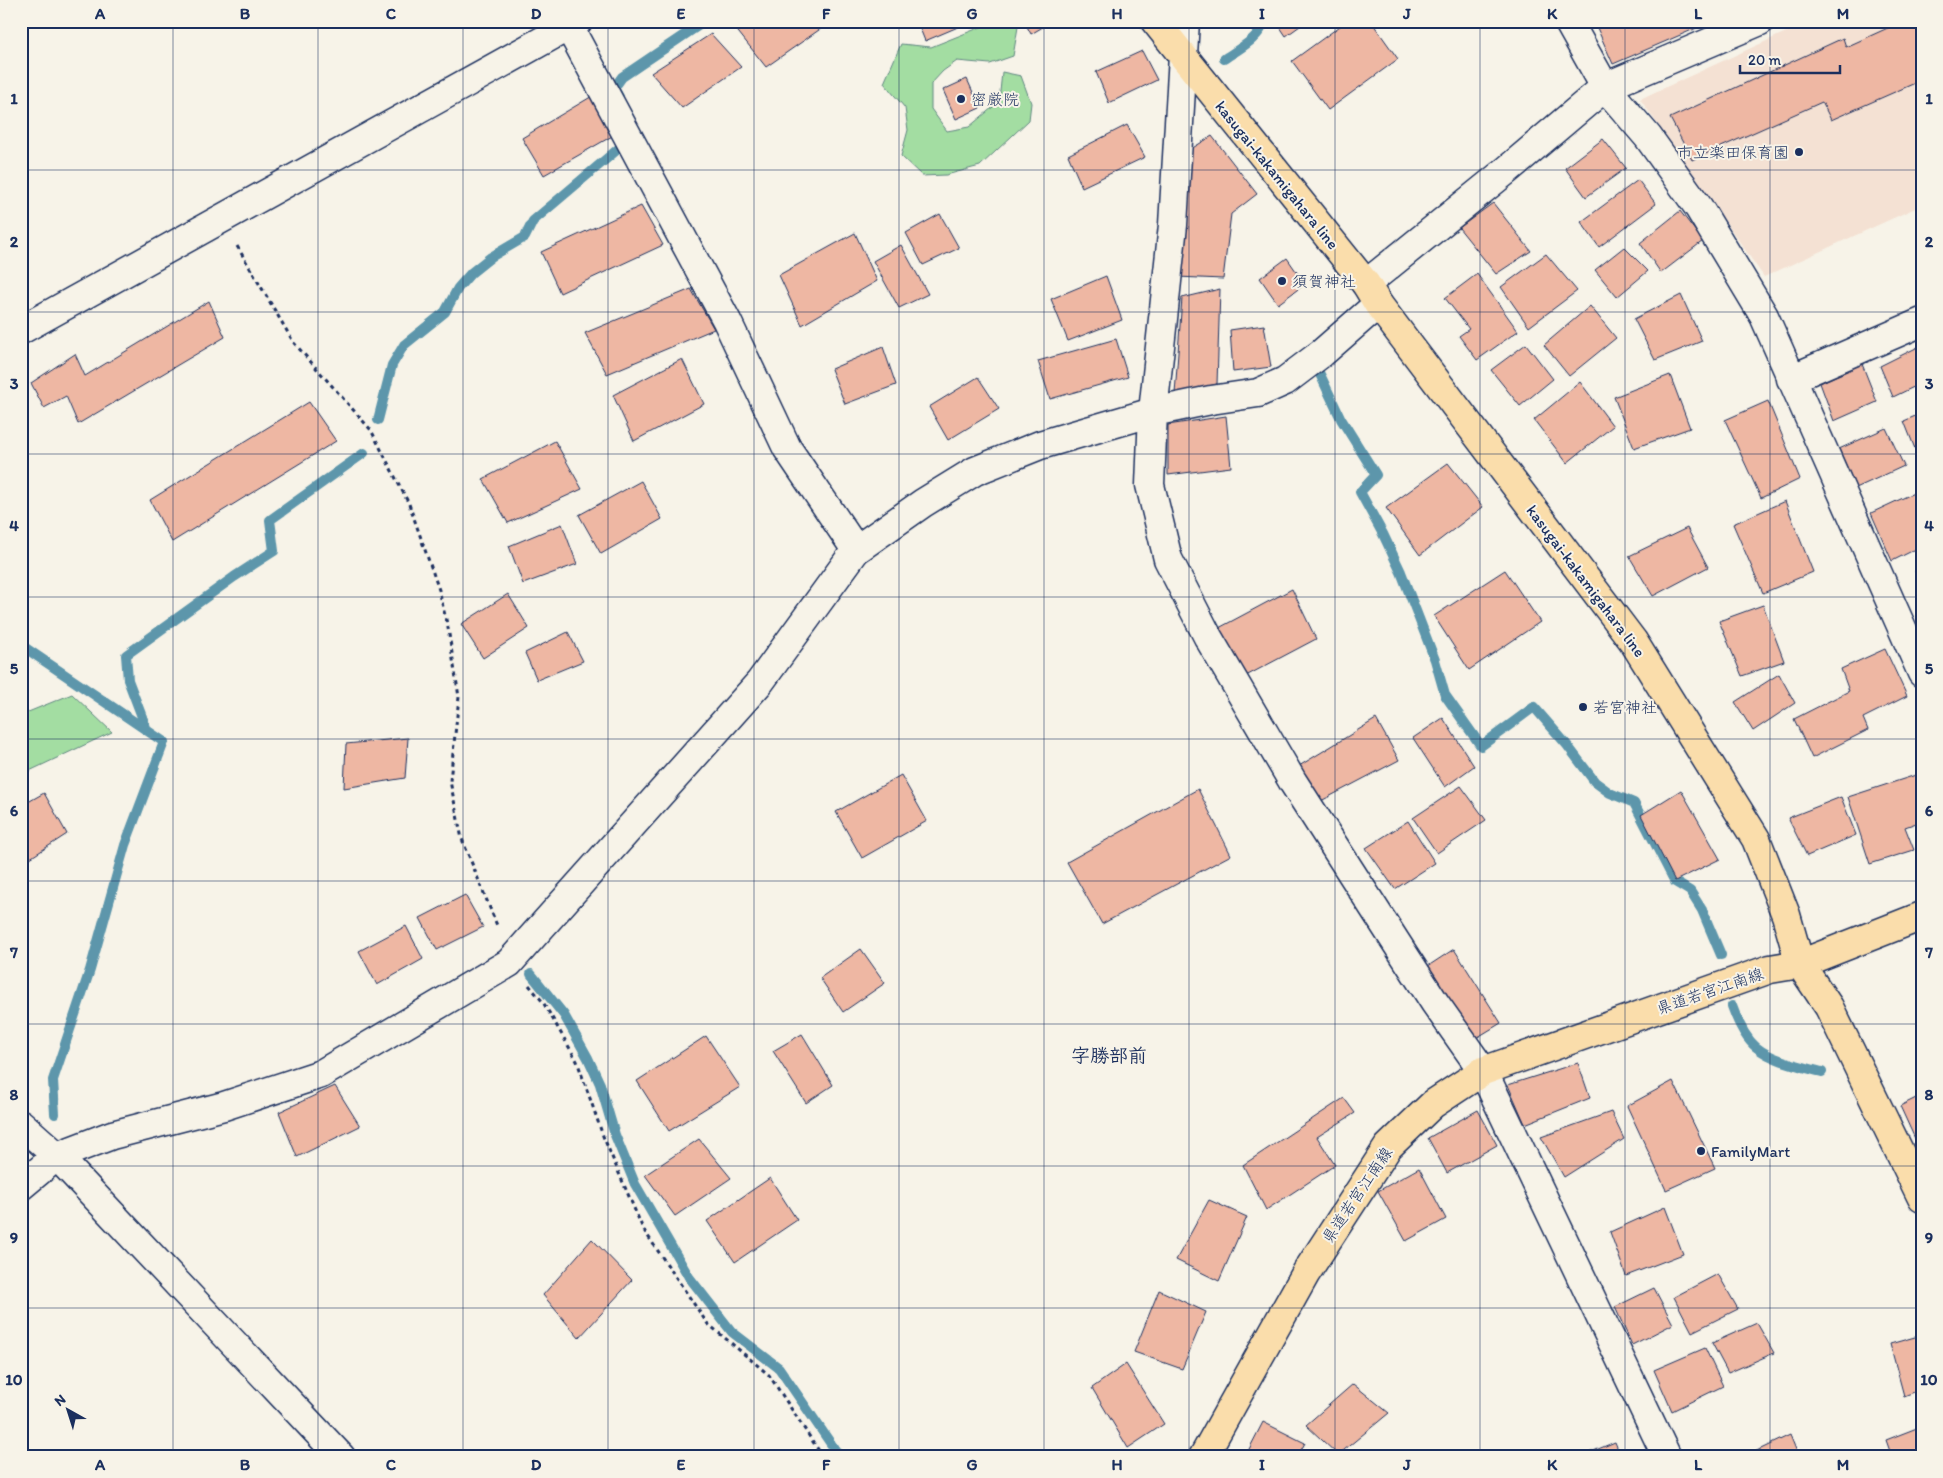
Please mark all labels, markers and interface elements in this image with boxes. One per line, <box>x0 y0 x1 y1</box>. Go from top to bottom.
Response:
text: A <box>94 4 106 23</box>
text: B <box>240 4 251 23</box>
text: C <box>386 4 397 23</box>
text: D <box>531 4 542 23</box>
text: E <box>677 4 686 23</box>
text: F <box>822 4 831 23</box>
text: G <box>966 4 978 23</box>
text: H <box>1111 4 1123 23</box>
text: I <box>1259 4 1265 23</box>
text: J <box>1402 4 1411 23</box>
text: K <box>1547 4 1558 23</box>
text: L <box>1694 4 1703 23</box>
text: M <box>1837 4 1849 23</box>
scale bar <box>1740 42 1840 74</box>
text: 20 m <box>1748 51 1782 69</box>
text: 1 <box>10 89 18 108</box>
text: 1 <box>1925 89 1933 108</box>
place label: 密厳院 <box>971 90 1019 109</box>
marker: 密厳院 <box>955 93 967 105</box>
street label: kasugai-kakamigahara line <box>1211 97 1343 253</box>
place label: 市立楽田保育園 <box>1677 143 1789 162</box>
marker: 市立楽田保育園 <box>1793 146 1805 158</box>
text: 2 <box>10 232 19 251</box>
text: 2 <box>1925 232 1934 251</box>
place label: 須賀神社 <box>1292 272 1356 291</box>
marker: 須賀神社 <box>1276 275 1288 287</box>
text: 3 <box>10 374 19 393</box>
text: 3 <box>1925 374 1934 393</box>
street label: kasugai-kakamigahara line <box>1523 501 1650 661</box>
text: 4 <box>9 516 19 535</box>
text: 4 <box>1924 516 1934 535</box>
text: 5 <box>10 659 19 678</box>
text: 5 <box>1925 659 1934 678</box>
place label: 若宮神社 <box>1593 698 1657 717</box>
marker: 若宮神社 <box>1577 701 1589 713</box>
text: 6 <box>10 801 19 820</box>
text: 6 <box>1925 801 1934 820</box>
text: 7 <box>9 943 18 962</box>
text: 7 <box>1924 943 1933 962</box>
street label: 県道若宮江南線 <box>1654 964 1766 1018</box>
district label: 字勝部前 <box>1071 1044 1147 1067</box>
text: 8 <box>10 1085 19 1104</box>
text: 8 <box>1925 1085 1934 1104</box>
place label: FamilyMart <box>1711 1142 1790 1161</box>
street label: 県道若宮江南線 <box>1318 1143 1396 1247</box>
marker: FamilyMart <box>1695 1145 1707 1157</box>
text: 9 <box>10 1228 18 1247</box>
text: 9 <box>1925 1228 1933 1247</box>
text: 10 <box>5 1370 23 1389</box>
text: 10 <box>1920 1370 1938 1389</box>
north arrow <box>42 1386 92 1436</box>
text: N <box>51 1391 69 1410</box>
text: A <box>94 1455 106 1474</box>
text: B <box>240 1455 251 1474</box>
text: C <box>386 1455 397 1474</box>
text: D <box>531 1455 542 1474</box>
text: E <box>677 1455 686 1474</box>
text: F <box>822 1455 831 1474</box>
text: G <box>966 1455 978 1474</box>
text: H <box>1111 1455 1123 1474</box>
text: I <box>1259 1455 1265 1474</box>
text: J <box>1402 1455 1411 1474</box>
text: K <box>1547 1455 1558 1474</box>
text: L <box>1694 1455 1703 1474</box>
text: M <box>1837 1455 1849 1474</box>

